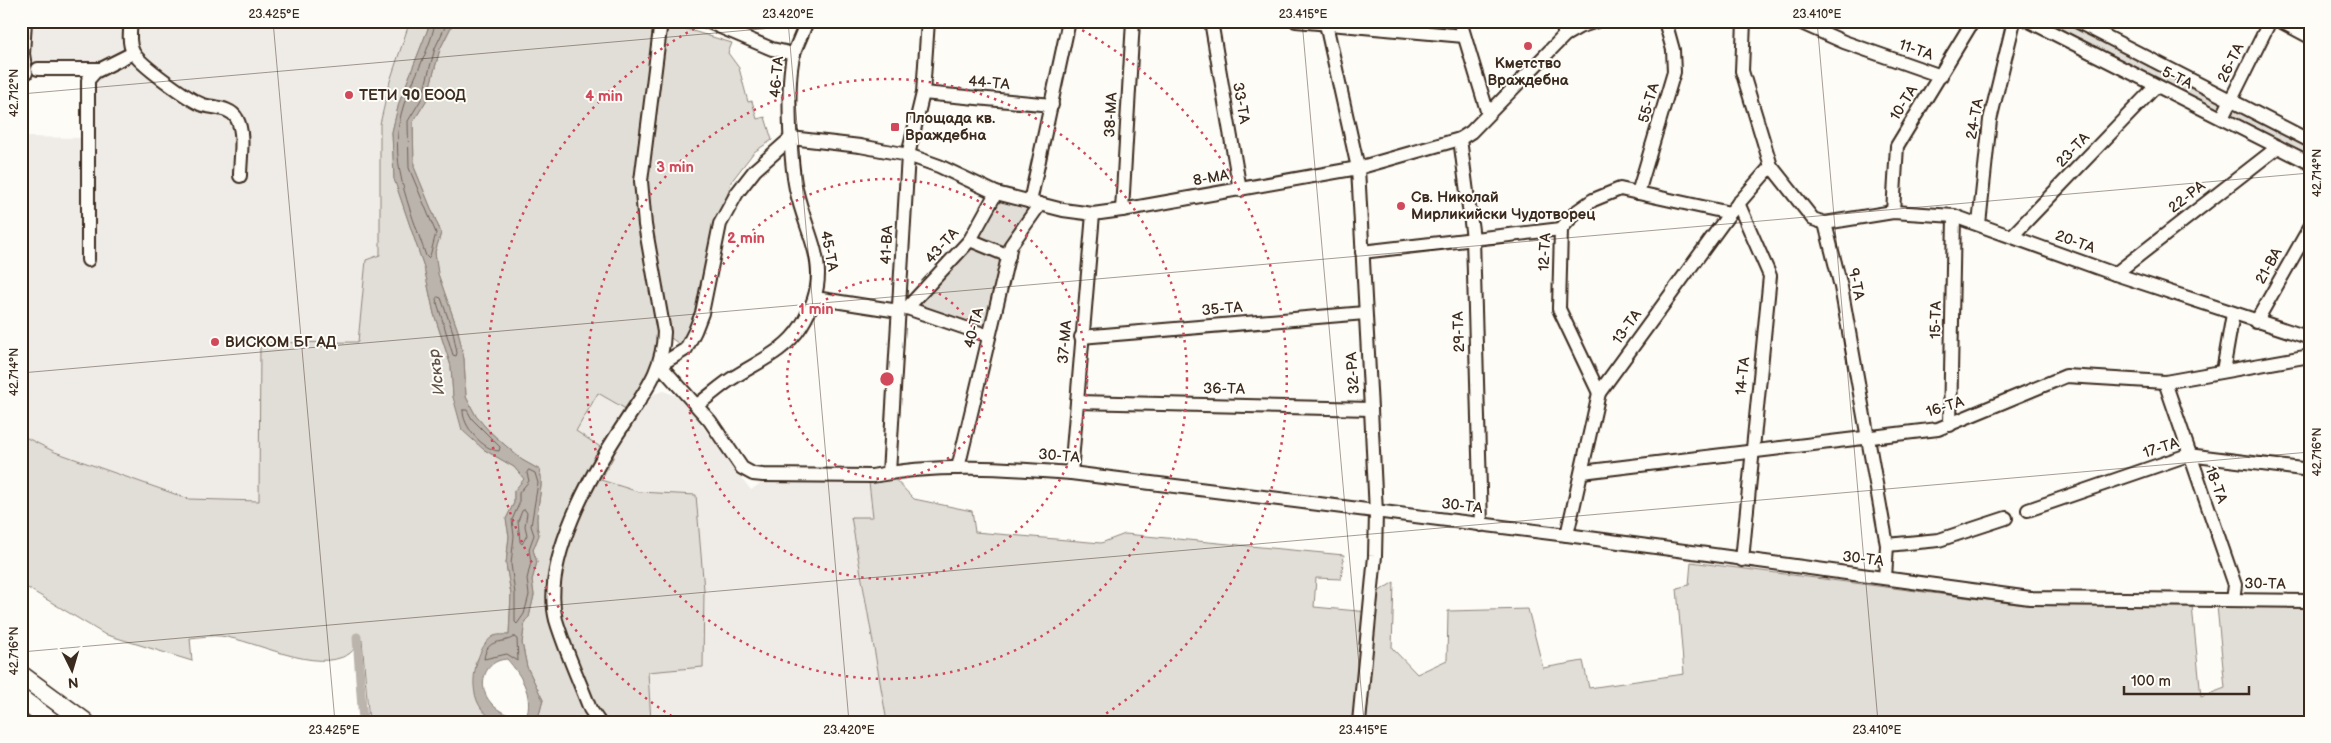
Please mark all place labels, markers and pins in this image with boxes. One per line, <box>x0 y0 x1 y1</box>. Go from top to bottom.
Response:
marker: Кметство Враждебна <box>1522 40 1534 52</box>
place label: Кметство Враждебна <box>1487 54 1569 90</box>
place label: ТЕТИ 90 ЕООД <box>359 86 466 105</box>
marker: ТЕТИ 90 ЕООД <box>343 89 355 101</box>
place label: Площада кв. Враждебна <box>905 109 995 145</box>
marker: Площада кв. Враждебна <box>889 121 901 133</box>
place label: Св. Николай Мирликийски Чудотворец <box>1411 188 1595 224</box>
marker: Св. Николай Мирликийски Чудотворец <box>1395 200 1407 212</box>
place label: ВИСКОМ БГ АД <box>225 333 337 352</box>
marker: ВИСКОМ БГ АД <box>209 336 221 348</box>
centre of rings <box>878 370 896 388</box>

